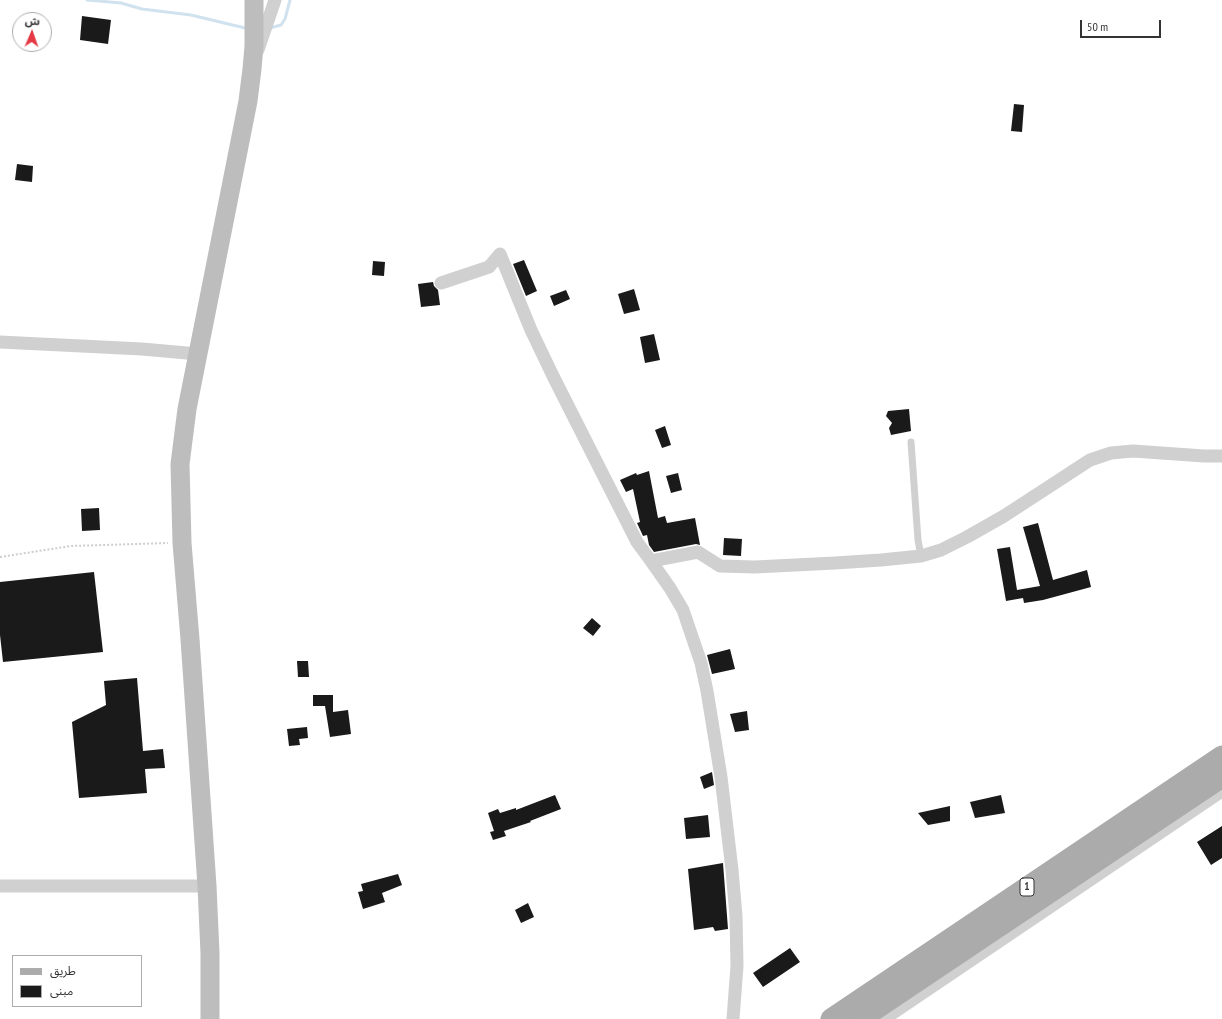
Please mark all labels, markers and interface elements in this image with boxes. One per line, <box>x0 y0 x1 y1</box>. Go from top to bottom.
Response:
north arrow <box>12 12 52 52</box>
scale bar <box>1082 12 1163 38</box>
text: ش <box>25 14 40 28</box>
text: 50 m <box>1087 19 1108 34</box>
road number: 1 <box>1020 878 1034 896</box>
legend <box>12 955 142 1007</box>
text: طريق <box>50 963 76 978</box>
text: مبنى <box>50 983 73 998</box>

